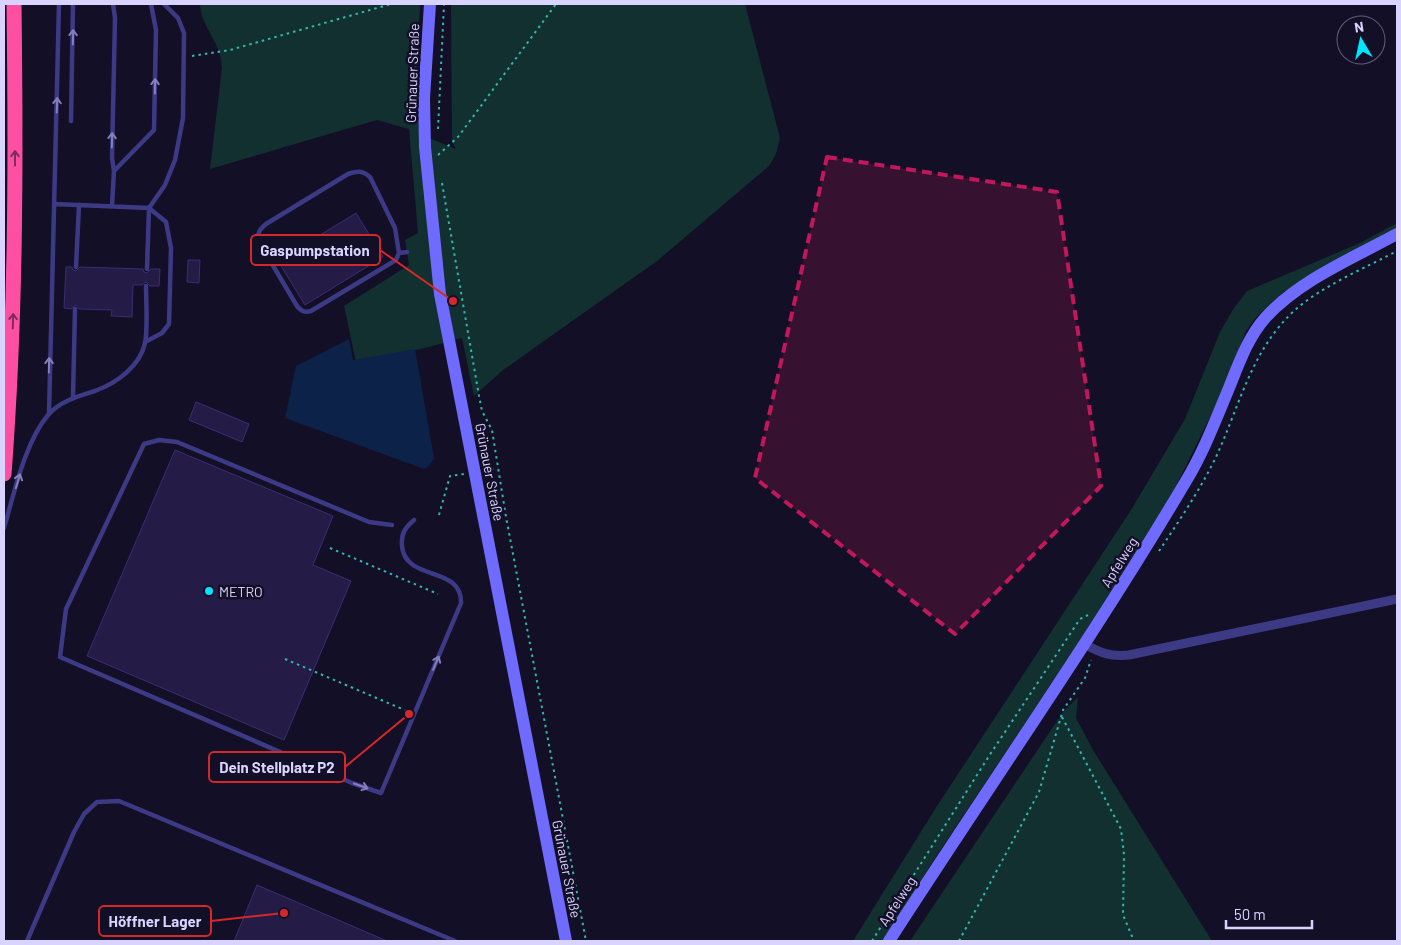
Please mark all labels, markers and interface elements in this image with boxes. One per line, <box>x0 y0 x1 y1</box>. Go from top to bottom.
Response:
north arrow <box>1336 15 1386 65</box>
text: N <box>1353 18 1365 36</box>
street label: Grünauer Straße <box>402 23 422 123</box>
one-way arrow <box>68 29 77 45</box>
one-way arrow <box>150 79 160 95</box>
one-way arrow <box>52 97 61 113</box>
one-way arrow <box>108 133 117 149</box>
one-way arrow <box>10 150 20 166</box>
callout: Gaspumpstation <box>251 235 380 265</box>
text: Gaspumpstation <box>260 241 370 259</box>
one-way arrow <box>8 313 18 329</box>
one-way arrow <box>45 357 54 373</box>
street label: Grünauer Straße <box>472 422 508 522</box>
one-way arrow <box>13 473 23 489</box>
street label: Apfelweg <box>1097 534 1141 590</box>
place label: METRO <box>219 583 263 600</box>
marker: METRO <box>203 585 215 597</box>
one-way arrow <box>432 656 441 671</box>
callout: Dein Stellplatz P2 <box>209 752 345 782</box>
text: Dein Stellplatz P2 <box>219 758 335 776</box>
one-way arrow <box>353 782 369 792</box>
street label: Grünauer Straße <box>549 819 585 919</box>
street label: Apfelweg <box>875 873 919 929</box>
scale bar <box>1226 898 1312 930</box>
text: 50 m <box>1234 905 1266 923</box>
callout: Höffner Lager <box>99 906 211 936</box>
text: Höffner Lager <box>109 912 202 930</box>

